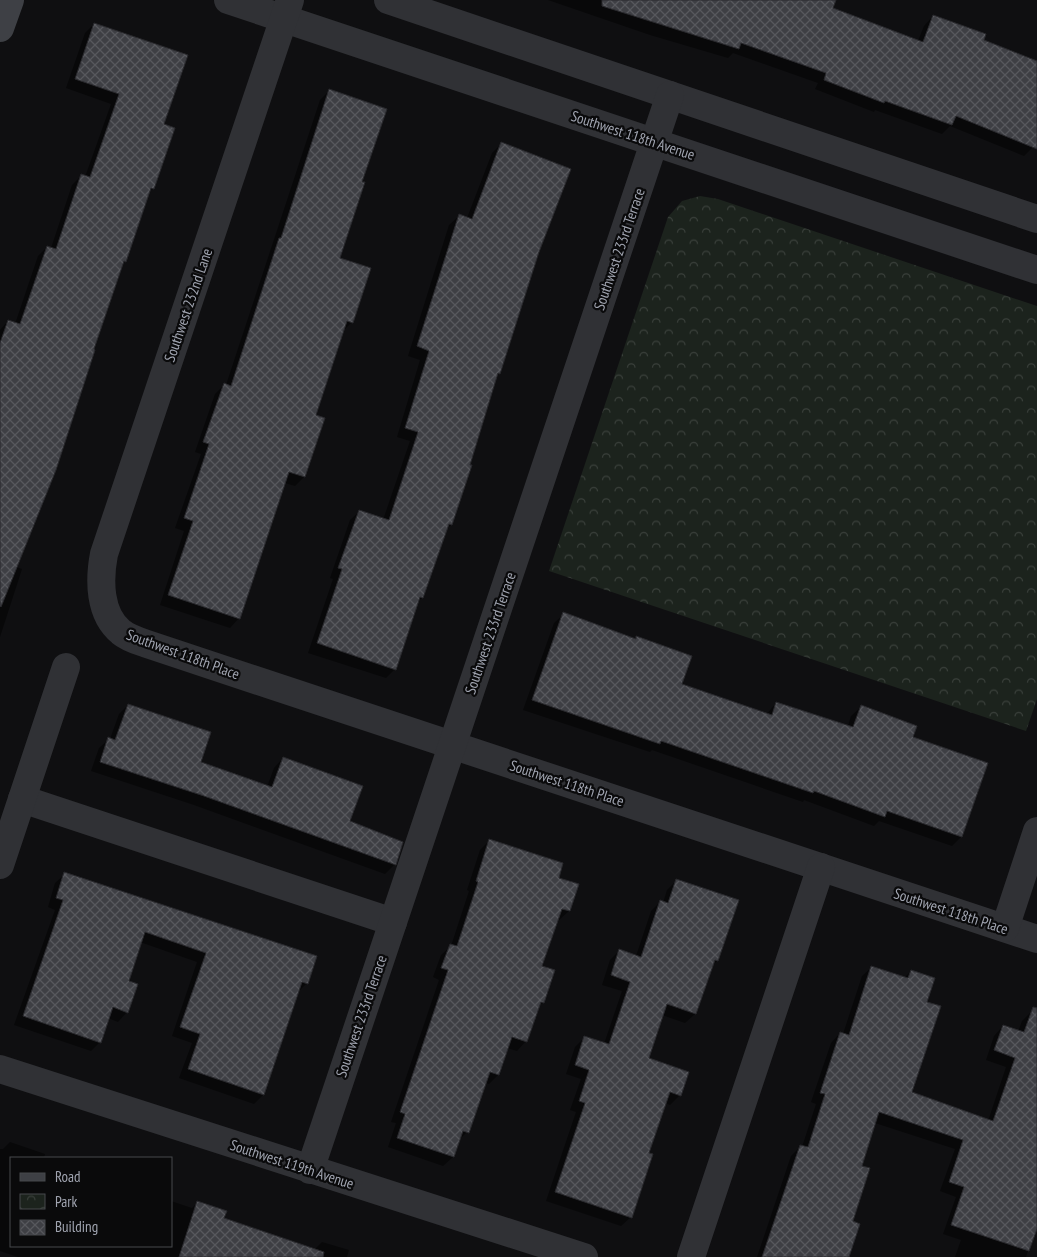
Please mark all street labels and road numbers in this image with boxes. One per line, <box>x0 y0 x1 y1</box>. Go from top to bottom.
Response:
street label: Southwest 118th Avenue <box>569 106 697 164</box>
street label: Southwest 233rd Terrace <box>589 185 649 313</box>
street label: Southwest 232nd Lane <box>160 246 216 364</box>
street label: Southwest 233rd Terrace <box>460 569 520 697</box>
street label: Southwest 118th Place <box>124 625 242 683</box>
street label: Southwest 118th Place <box>507 756 627 810</box>
street label: Southwest 118th Place <box>891 884 1011 938</box>
street label: Southwest 233rd Terrace <box>331 952 391 1080</box>
street label: Southwest 119th Avenue <box>228 1135 356 1193</box>

